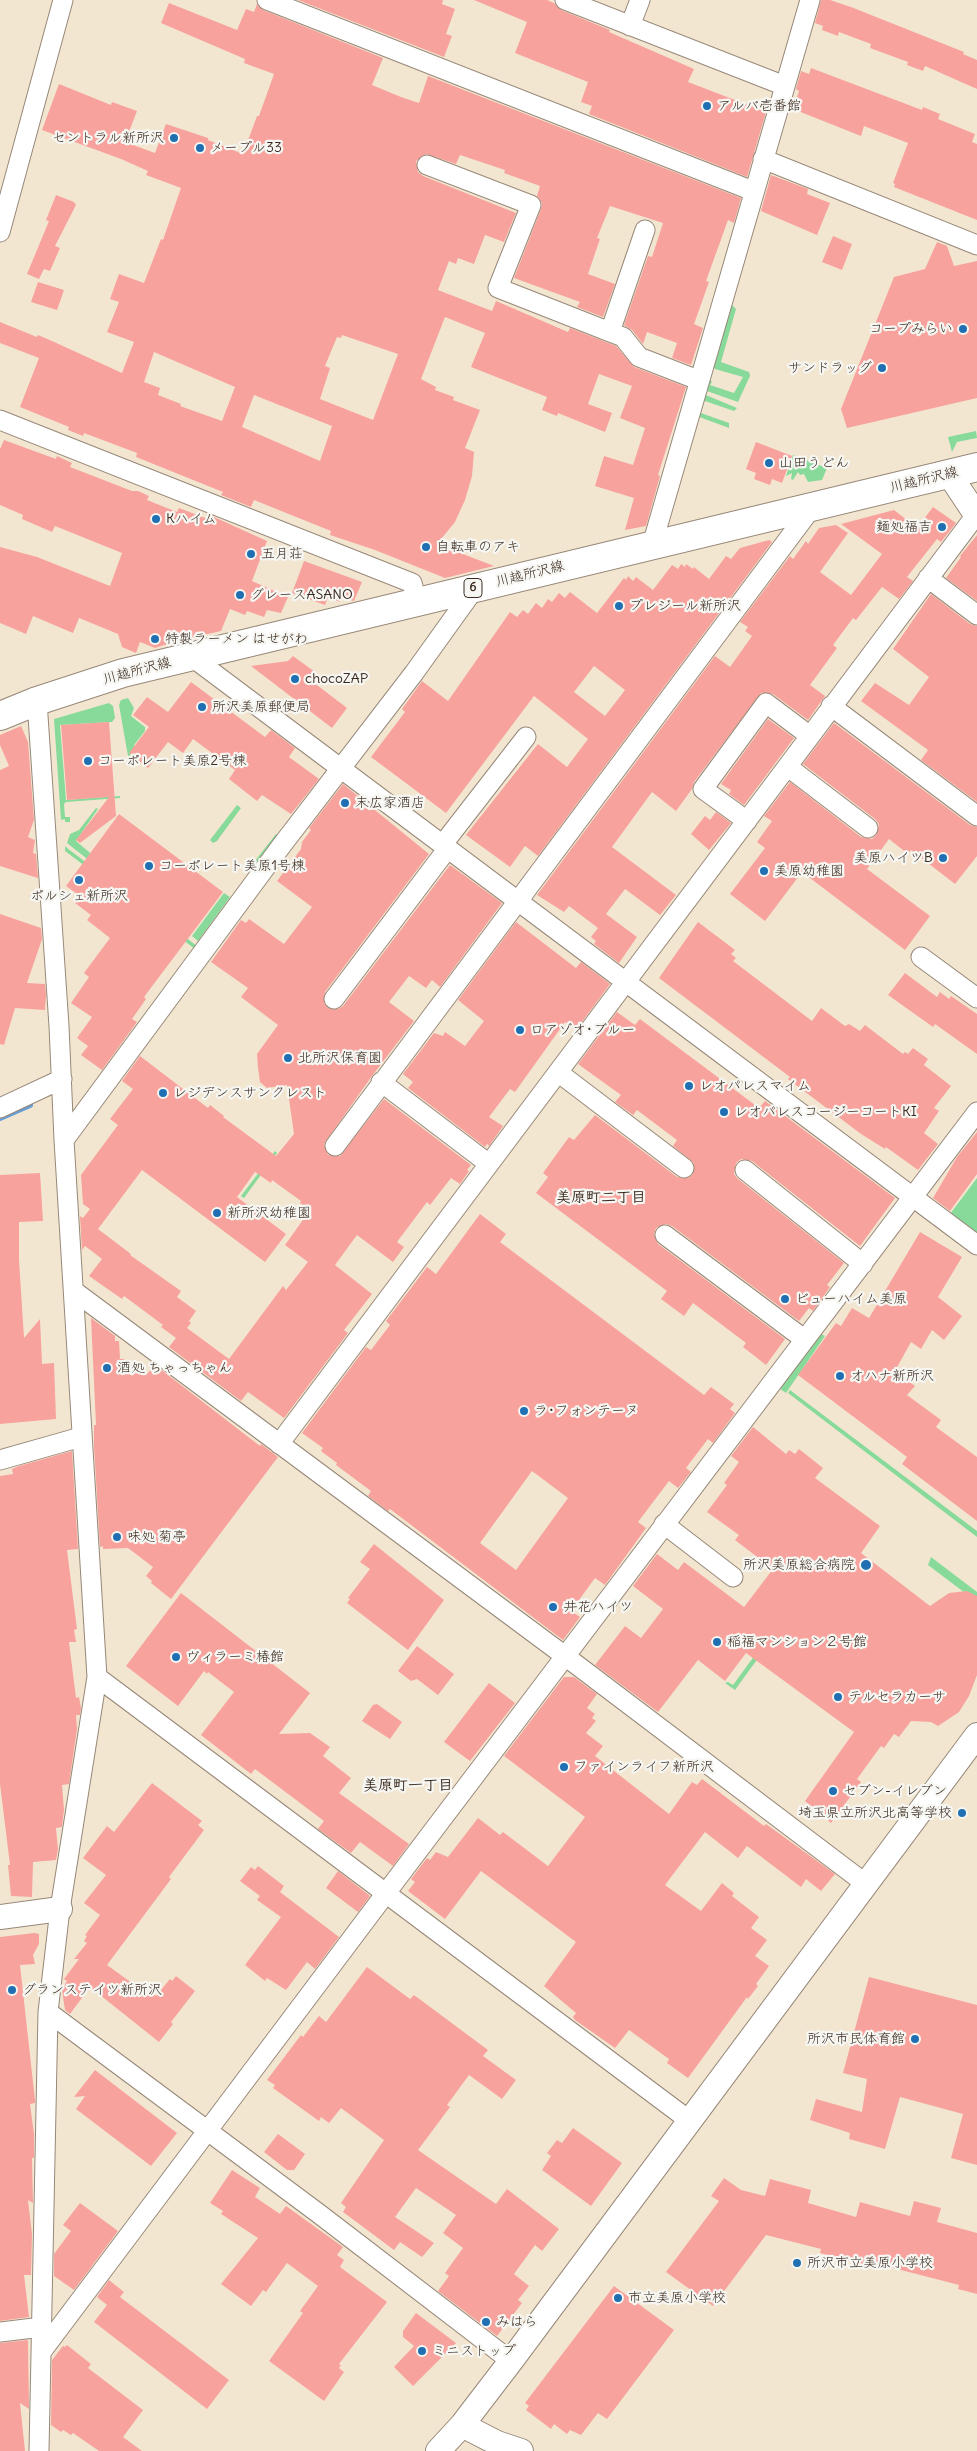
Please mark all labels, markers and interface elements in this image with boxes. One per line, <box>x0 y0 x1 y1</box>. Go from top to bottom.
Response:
place label: アルバ壱番館 <box>717 98 801 114</box>
marker: アルバ壱番館 <box>701 100 713 112</box>
place label: セントラル新所沢 <box>52 130 164 146</box>
marker: セントラル新所沢 <box>168 132 180 144</box>
place label: メープル33 <box>210 140 282 156</box>
marker: メープル33 <box>194 142 206 154</box>
place label: コープみらい <box>869 321 953 337</box>
marker: コープみらい <box>957 323 969 335</box>
place label: サンドラッグ <box>788 360 872 376</box>
marker: サンドラッグ <box>876 362 888 374</box>
place label: 山田うどん <box>779 455 849 471</box>
marker: 山田うどん <box>763 457 775 469</box>
street label: 川越所沢線 <box>888 463 960 497</box>
place label: Kハイム <box>166 511 217 527</box>
marker: Kハイム <box>150 513 162 525</box>
place label: 麺処福吉 <box>876 519 932 535</box>
marker: 麺処福吉 <box>936 521 948 533</box>
place label: 自転車のアキ <box>436 539 520 555</box>
marker: 自転車のアキ <box>420 541 432 553</box>
place label: 五月荘 <box>261 546 303 562</box>
marker: 五月荘 <box>245 548 257 560</box>
street label: 川越所沢線 <box>494 557 566 591</box>
road number: 6 <box>464 578 482 598</box>
place label: グレースASANO <box>250 587 353 603</box>
marker: グレースASANO <box>234 589 246 601</box>
place label: プレジール新所沢 <box>629 598 741 614</box>
marker: プレジール新所沢 <box>613 600 625 612</box>
place label: 特製ラーメン はせがわ <box>165 631 308 647</box>
marker: 特製ラーメン はせがわ <box>149 633 161 645</box>
street label: 川越所沢線 <box>101 654 173 688</box>
place label: chocoZAP <box>305 671 368 687</box>
marker: chocoZAP <box>289 673 301 685</box>
place label: 所沢美原郵便局 <box>212 699 310 715</box>
marker: 所沢美原郵便局 <box>196 701 208 713</box>
place label: コーポレート美原2号棟 <box>98 753 246 769</box>
marker: コーポレート美原2号棟 <box>82 755 94 767</box>
place label: 末広家酒店 <box>355 795 425 811</box>
marker: 末広家酒店 <box>339 797 351 809</box>
place label: 美原ハイツB <box>854 850 933 866</box>
marker: 美原ハイツB <box>937 852 949 864</box>
place label: コーポレート美原1号棟 <box>159 858 305 874</box>
marker: コーポレート美原1号棟 <box>143 860 155 872</box>
place label: 美原幼稚園 <box>774 863 844 879</box>
marker: 美原幼稚園 <box>758 865 770 877</box>
marker: ポルシェ新所沢 <box>73 874 85 886</box>
place label: ポルシェ新所沢 <box>30 888 128 904</box>
place label: ロアゾオ･ブルー <box>530 1022 636 1038</box>
marker: ロアゾオ･ブルー <box>514 1024 526 1036</box>
place label: 北所沢保育園 <box>298 1050 382 1066</box>
marker: 北所沢保育園 <box>282 1052 294 1064</box>
place label: レオパレスマイム <box>699 1078 811 1094</box>
marker: レオパレスマイム <box>683 1080 695 1092</box>
place label: レジデンスサンクレスト <box>173 1085 327 1101</box>
marker: レジデンスサンクレスト <box>157 1087 169 1099</box>
place label: レオパレスコージーコートKI <box>734 1104 917 1120</box>
marker: レオパレスコージーコートKI <box>718 1106 730 1118</box>
district label: 美原町二丁目 <box>556 1189 646 1207</box>
place label: 新所沢幼稚園 <box>227 1205 311 1221</box>
marker: 新所沢幼稚園 <box>211 1207 223 1219</box>
place label: ビューハイム美原 <box>795 1291 907 1307</box>
marker: ビューハイム美原 <box>779 1293 791 1305</box>
place label: 酒処 ちゃっちゃん <box>117 1360 232 1376</box>
marker: 酒処 ちゃっちゃん <box>101 1362 113 1374</box>
place label: オハナ新所沢 <box>850 1368 934 1384</box>
marker: オハナ新所沢 <box>834 1370 846 1382</box>
place label: ラ･フォンテーヌ <box>534 1403 639 1419</box>
marker: ラ･フォンテーヌ <box>518 1405 530 1417</box>
place label: 味処 菊亭 <box>127 1529 186 1545</box>
marker: 味処 菊亭 <box>111 1531 123 1543</box>
place label: 所沢美原総合病院 <box>743 1557 855 1573</box>
marker: 所沢美原総合病院 <box>859 1558 873 1572</box>
place label: 井花ハイツ <box>563 1599 633 1615</box>
marker: 井花ハイツ <box>547 1601 559 1613</box>
place label: 稲福マンション２号館 <box>727 1634 867 1650</box>
marker: 稲福マンション２号館 <box>711 1636 723 1648</box>
place label: ヴィラーミ椿館 <box>186 1649 284 1665</box>
marker: ヴィラーミ椿館 <box>170 1651 182 1663</box>
place label: テルセラカーサ <box>848 1689 946 1705</box>
marker: テルセラカーサ <box>832 1691 844 1703</box>
place label: ファインライフ新所沢 <box>574 1759 714 1775</box>
marker: ファインライフ新所沢 <box>558 1761 570 1773</box>
district label: 美原町一丁目 <box>363 1777 453 1795</box>
place label: セブン-イレブン <box>843 1783 947 1799</box>
marker: セブン-イレブン <box>827 1785 839 1797</box>
place label: 埼玉県立所沢北高等学校 <box>798 1805 952 1821</box>
marker: 埼玉県立所沢北高等学校 <box>956 1807 968 1819</box>
place label: グランステイツ新所沢 <box>22 1982 162 1998</box>
marker: グランステイツ新所沢 <box>6 1984 18 1996</box>
place label: 所沢市民体育館 <box>807 2031 905 2047</box>
marker: 所沢市民体育館 <box>909 2033 921 2045</box>
place label: 所沢市立美原小学校 <box>807 2255 933 2271</box>
marker: 所沢市立美原小学校 <box>791 2257 803 2269</box>
place label: 市立美原小学校 <box>628 2290 726 2306</box>
marker: 市立美原小学校 <box>612 2292 624 2304</box>
place label: みはら <box>496 2314 538 2330</box>
marker: みはら <box>480 2316 492 2328</box>
place label: ミニストップ <box>432 2343 516 2359</box>
marker: ミニストップ <box>416 2345 428 2357</box>

